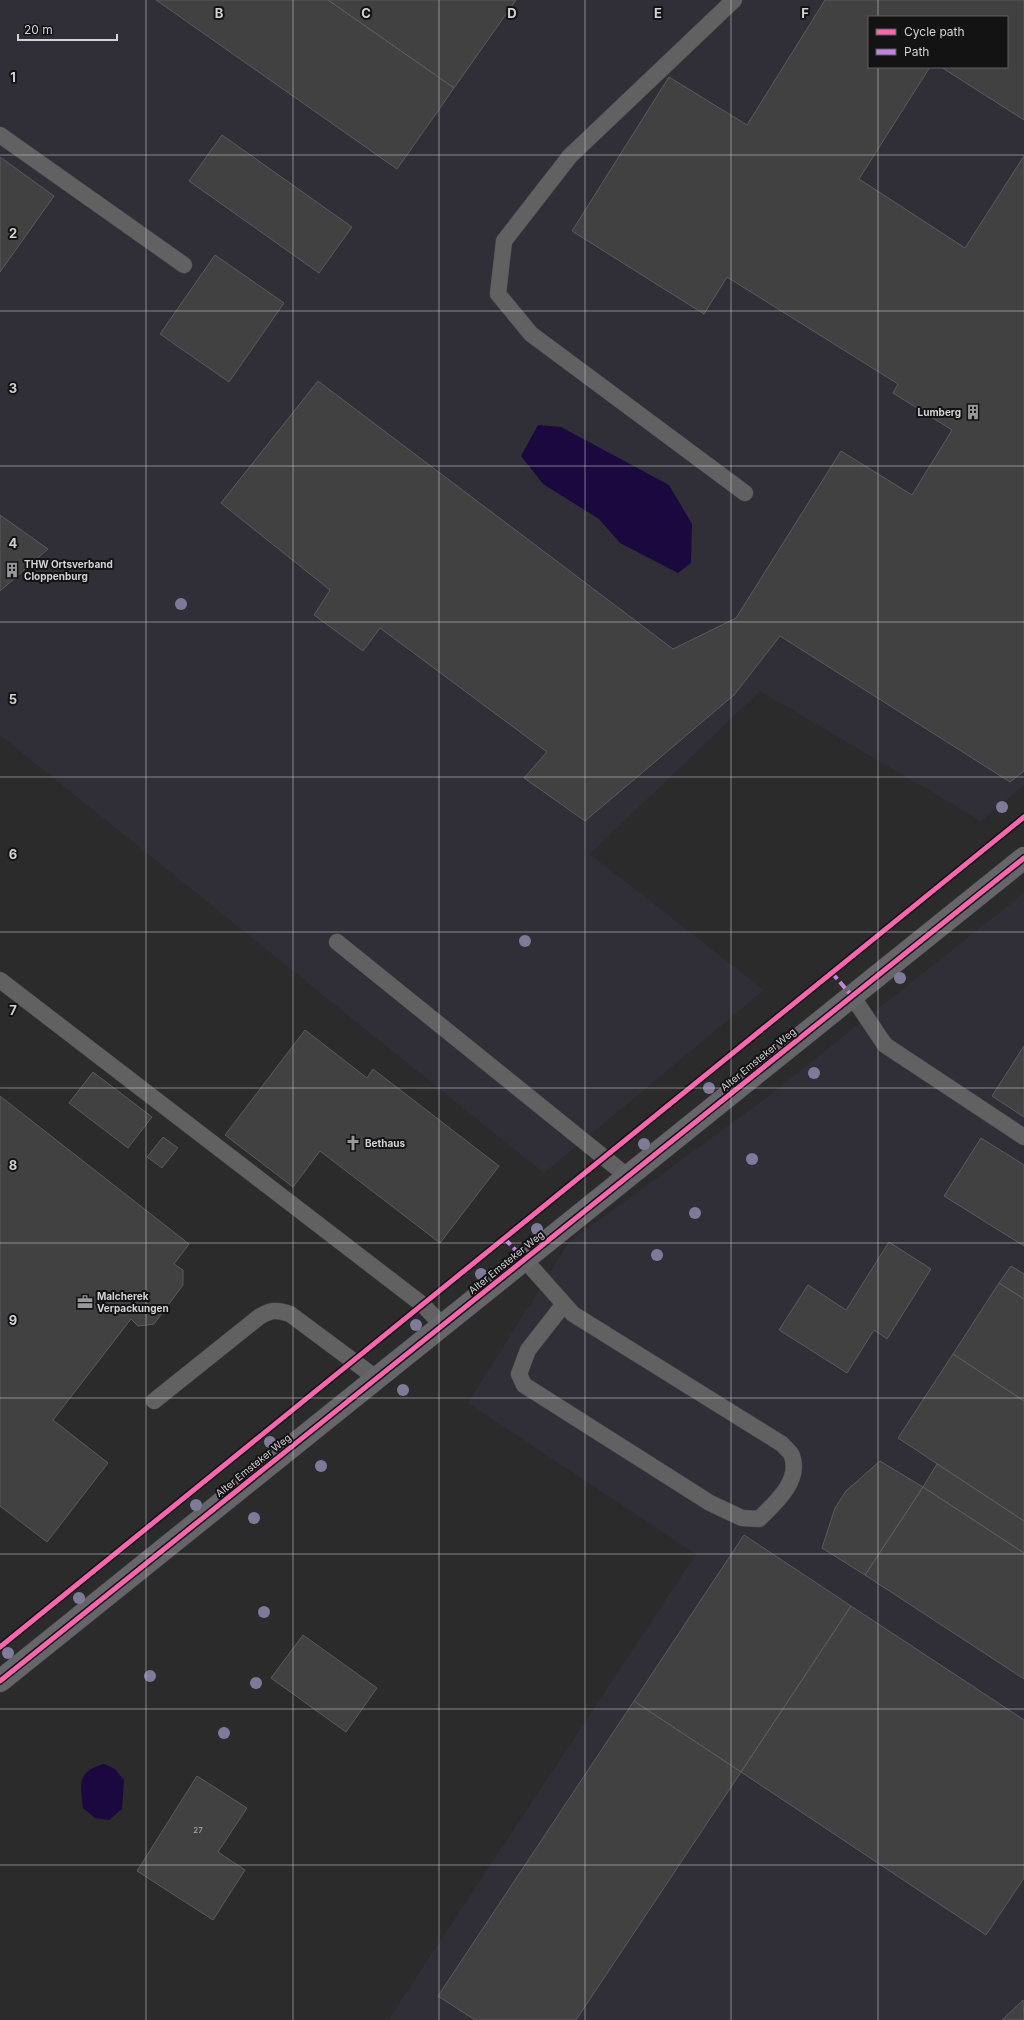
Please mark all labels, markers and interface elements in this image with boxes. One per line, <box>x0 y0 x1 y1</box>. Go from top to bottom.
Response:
text: B <box>215 5 224 21</box>
text: C <box>361 5 371 21</box>
text: D <box>507 5 517 21</box>
text: E <box>654 5 662 21</box>
text: F <box>801 5 809 21</box>
scale bar <box>18 16 117 42</box>
legend <box>868 16 1008 68</box>
text: 20 m <box>24 22 53 37</box>
text: Cycle path <box>904 24 965 39</box>
text: Path <box>904 44 929 59</box>
text: 1 <box>10 69 16 85</box>
text: 2 <box>9 225 17 241</box>
text: 3 <box>9 380 17 396</box>
building icon: Lumberg <box>964 403 982 421</box>
place label: Lumberg <box>918 406 961 419</box>
text: 4 <box>9 535 18 551</box>
place label: THW Ortsverband Cloppenburg <box>24 558 113 583</box>
building icon: THW Ortsverband Cloppenburg <box>3 561 21 579</box>
text: 5 <box>9 691 17 707</box>
text: 6 <box>9 846 17 862</box>
text: 7 <box>9 1002 17 1018</box>
street label: Alter Emsteker Weg <box>718 1025 798 1093</box>
church icon: Bethaus <box>344 1134 362 1152</box>
place label: Bethaus <box>365 1137 406 1149</box>
text: 8 <box>9 1157 17 1173</box>
street label: Alter Emsteker Weg <box>466 1228 546 1296</box>
place label: Malcherek Verpackungen <box>97 1290 169 1315</box>
office icon: Malcherek Verpackungen <box>76 1293 94 1311</box>
text: 9 <box>9 1312 17 1328</box>
street label: Alter Emsteker Weg <box>213 1431 293 1499</box>
house number: 27 <box>193 1825 203 1835</box>

